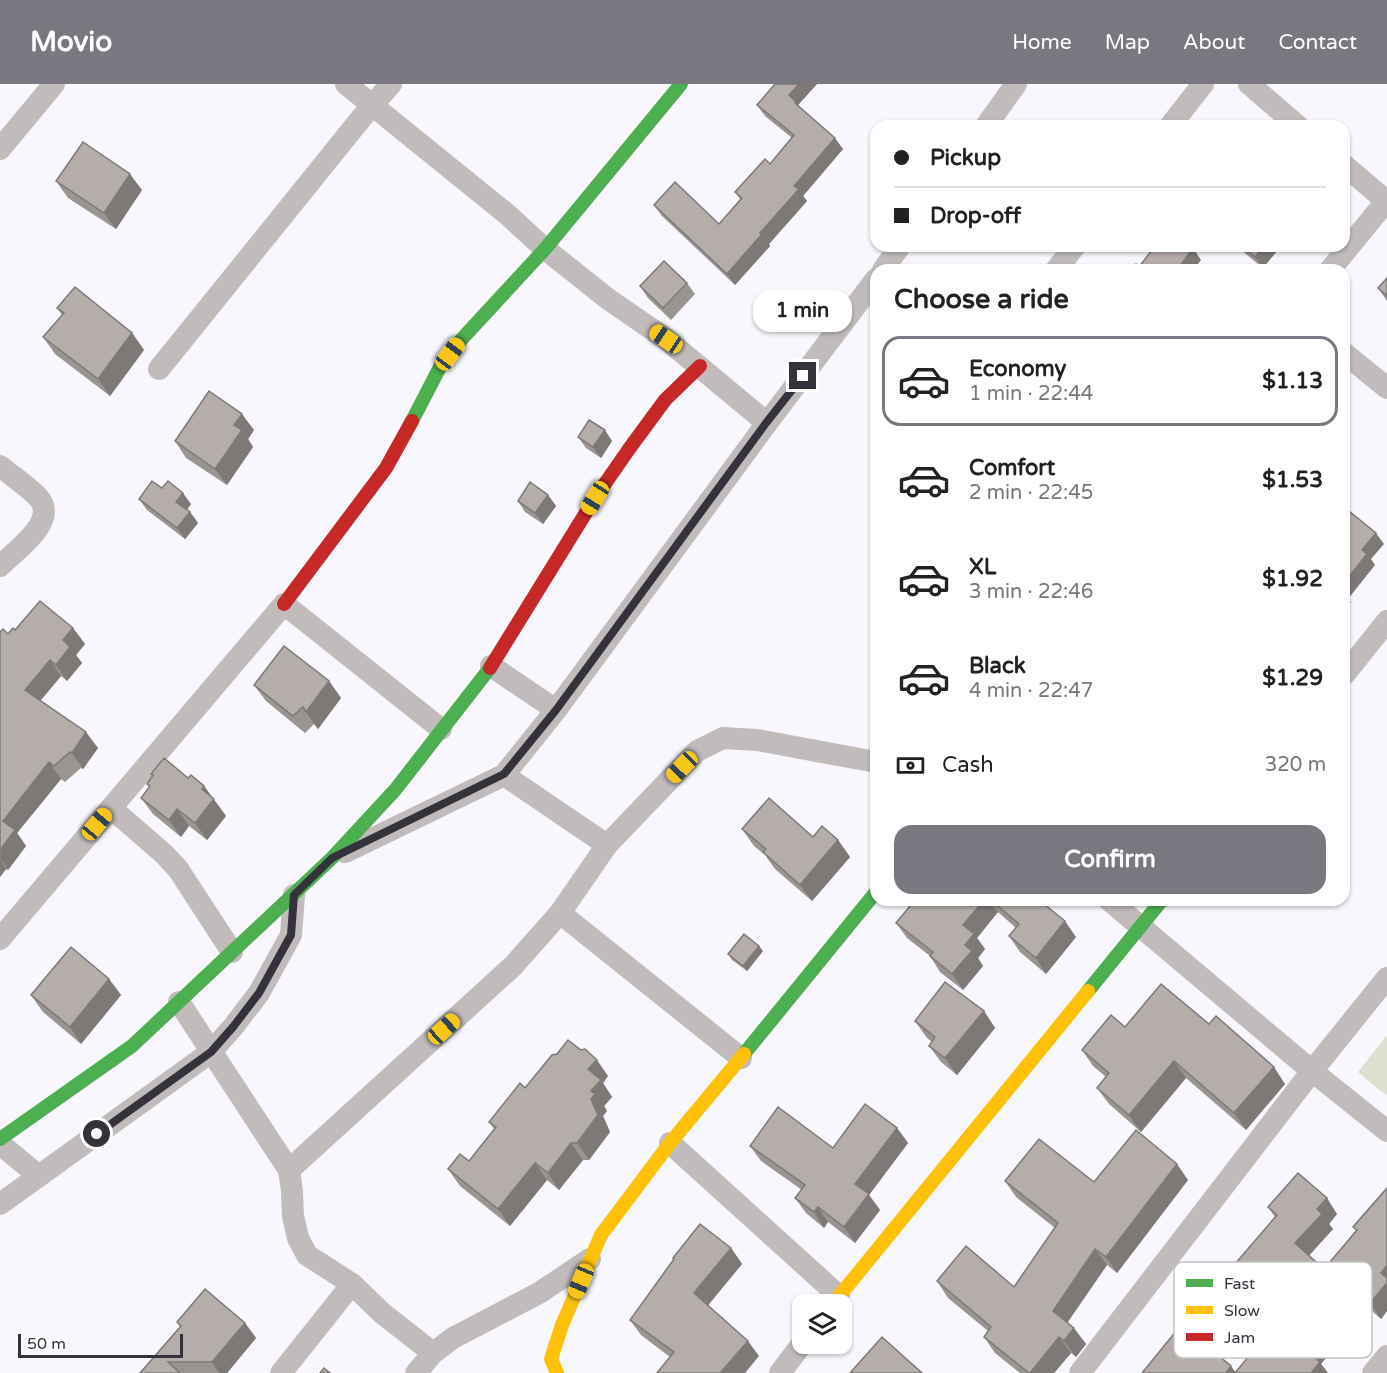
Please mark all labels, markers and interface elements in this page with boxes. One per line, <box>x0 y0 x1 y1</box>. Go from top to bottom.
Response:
text: Movio <box>30 25 112 59</box>
text: Home <box>1012 30 1072 55</box>
text: Map <box>1105 30 1150 55</box>
text: About <box>1183 30 1245 55</box>
text: Contact <box>1278 30 1357 55</box>
text: Pickup <box>930 145 1001 171</box>
text: Drop-off <box>930 203 1021 229</box>
text: Choose a ride <box>894 283 1069 316</box>
callout: 1 min <box>754 289 852 331</box>
text: 1 min <box>776 299 829 323</box>
car <box>646 321 686 357</box>
car <box>432 334 468 374</box>
icon: car <box>897 354 951 408</box>
text: Economy <box>969 356 1066 382</box>
route end <box>789 362 816 389</box>
text: $1.13 <box>1262 368 1323 394</box>
text: 1 min · 22:44 <box>969 382 1093 406</box>
icon: car <box>897 453 951 507</box>
text: Comfort <box>969 455 1055 481</box>
text: $1.53 <box>1262 467 1323 493</box>
car <box>578 478 612 518</box>
text: 2 min · 22:45 <box>969 481 1093 505</box>
icon: car <box>897 552 951 606</box>
text: XL <box>969 554 996 580</box>
text: $1.92 <box>1262 566 1323 592</box>
text: 3 min · 22:46 <box>969 580 1093 604</box>
icon: car <box>897 651 951 705</box>
text: Black <box>969 653 1026 679</box>
text: $1.29 <box>1262 665 1323 691</box>
text: 4 min · 22:47 <box>969 679 1093 703</box>
car <box>663 748 701 786</box>
icon: cash <box>894 749 927 782</box>
text: Cash <box>942 752 994 778</box>
text: 320 m <box>1265 753 1326 777</box>
car <box>79 804 115 844</box>
button: Confirm <box>894 825 1326 894</box>
car <box>425 1010 463 1048</box>
route start <box>83 1120 110 1147</box>
car <box>566 1261 596 1301</box>
legend <box>1174 1262 1372 1358</box>
text: Fast <box>1224 1274 1255 1294</box>
map controls <box>792 1294 852 1354</box>
button: layers <box>792 1294 852 1354</box>
text: Slow <box>1224 1301 1260 1321</box>
text: Jam <box>1224 1328 1255 1348</box>
scale bar <box>18 1331 183 1358</box>
text: 50 m <box>27 1334 66 1354</box>

